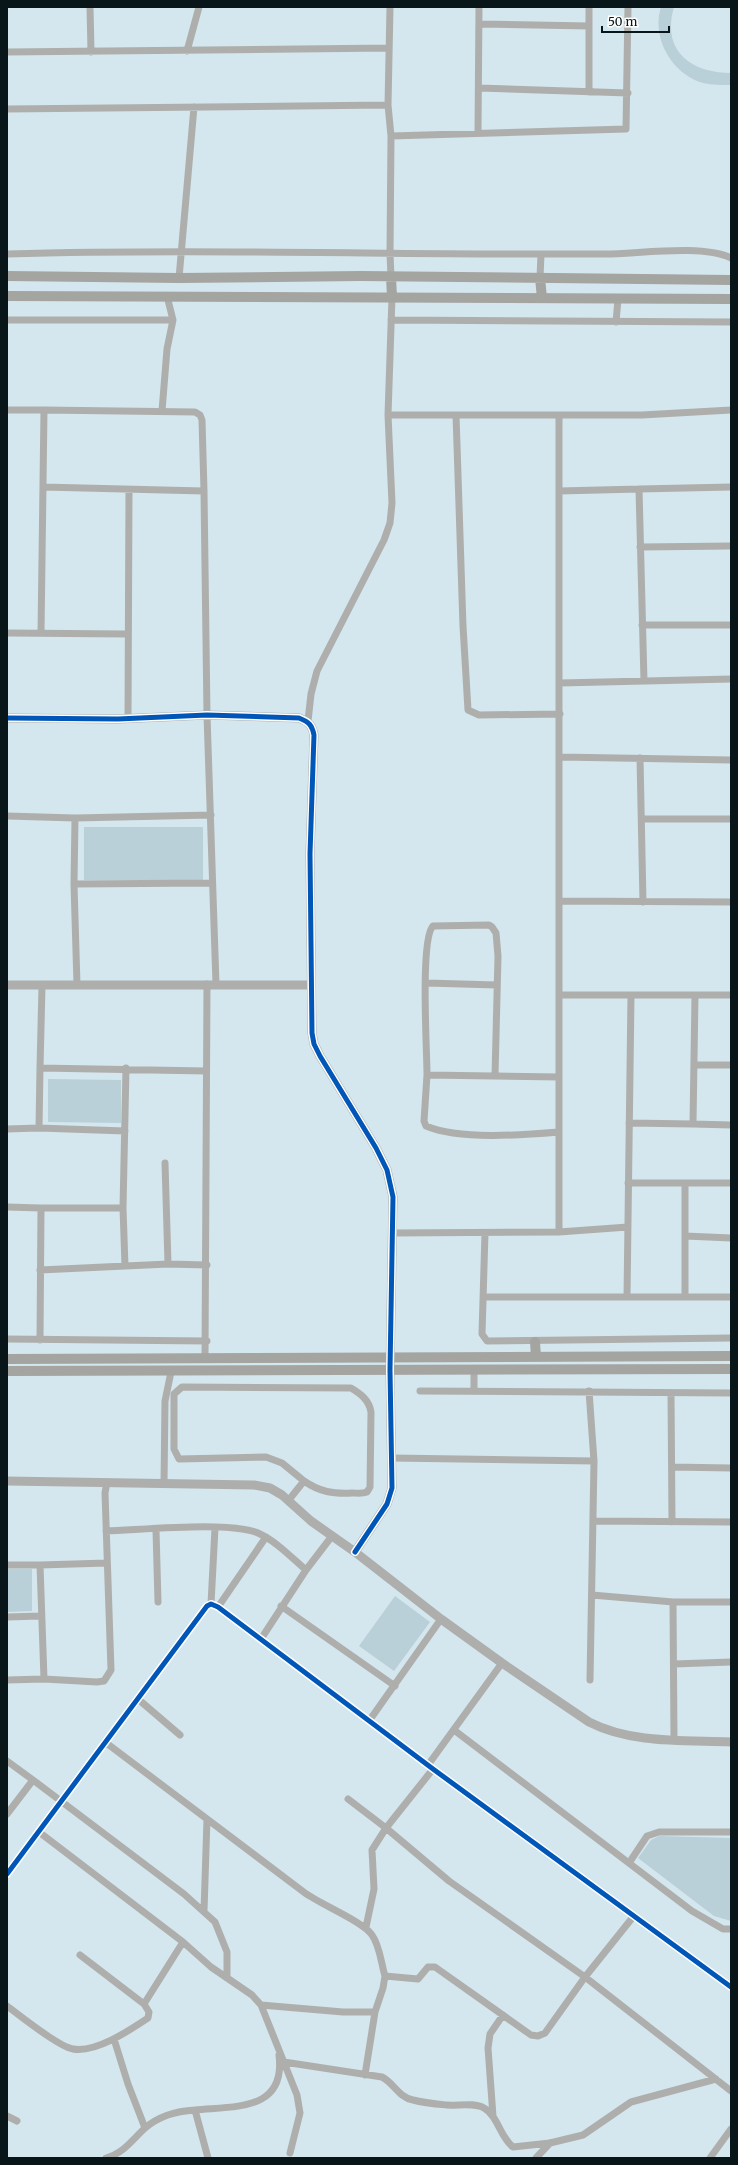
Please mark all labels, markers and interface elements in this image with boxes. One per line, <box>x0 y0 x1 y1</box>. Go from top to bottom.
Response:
scale bar <box>602 8 669 34</box>
text: 50 m <box>608 14 637 29</box>

